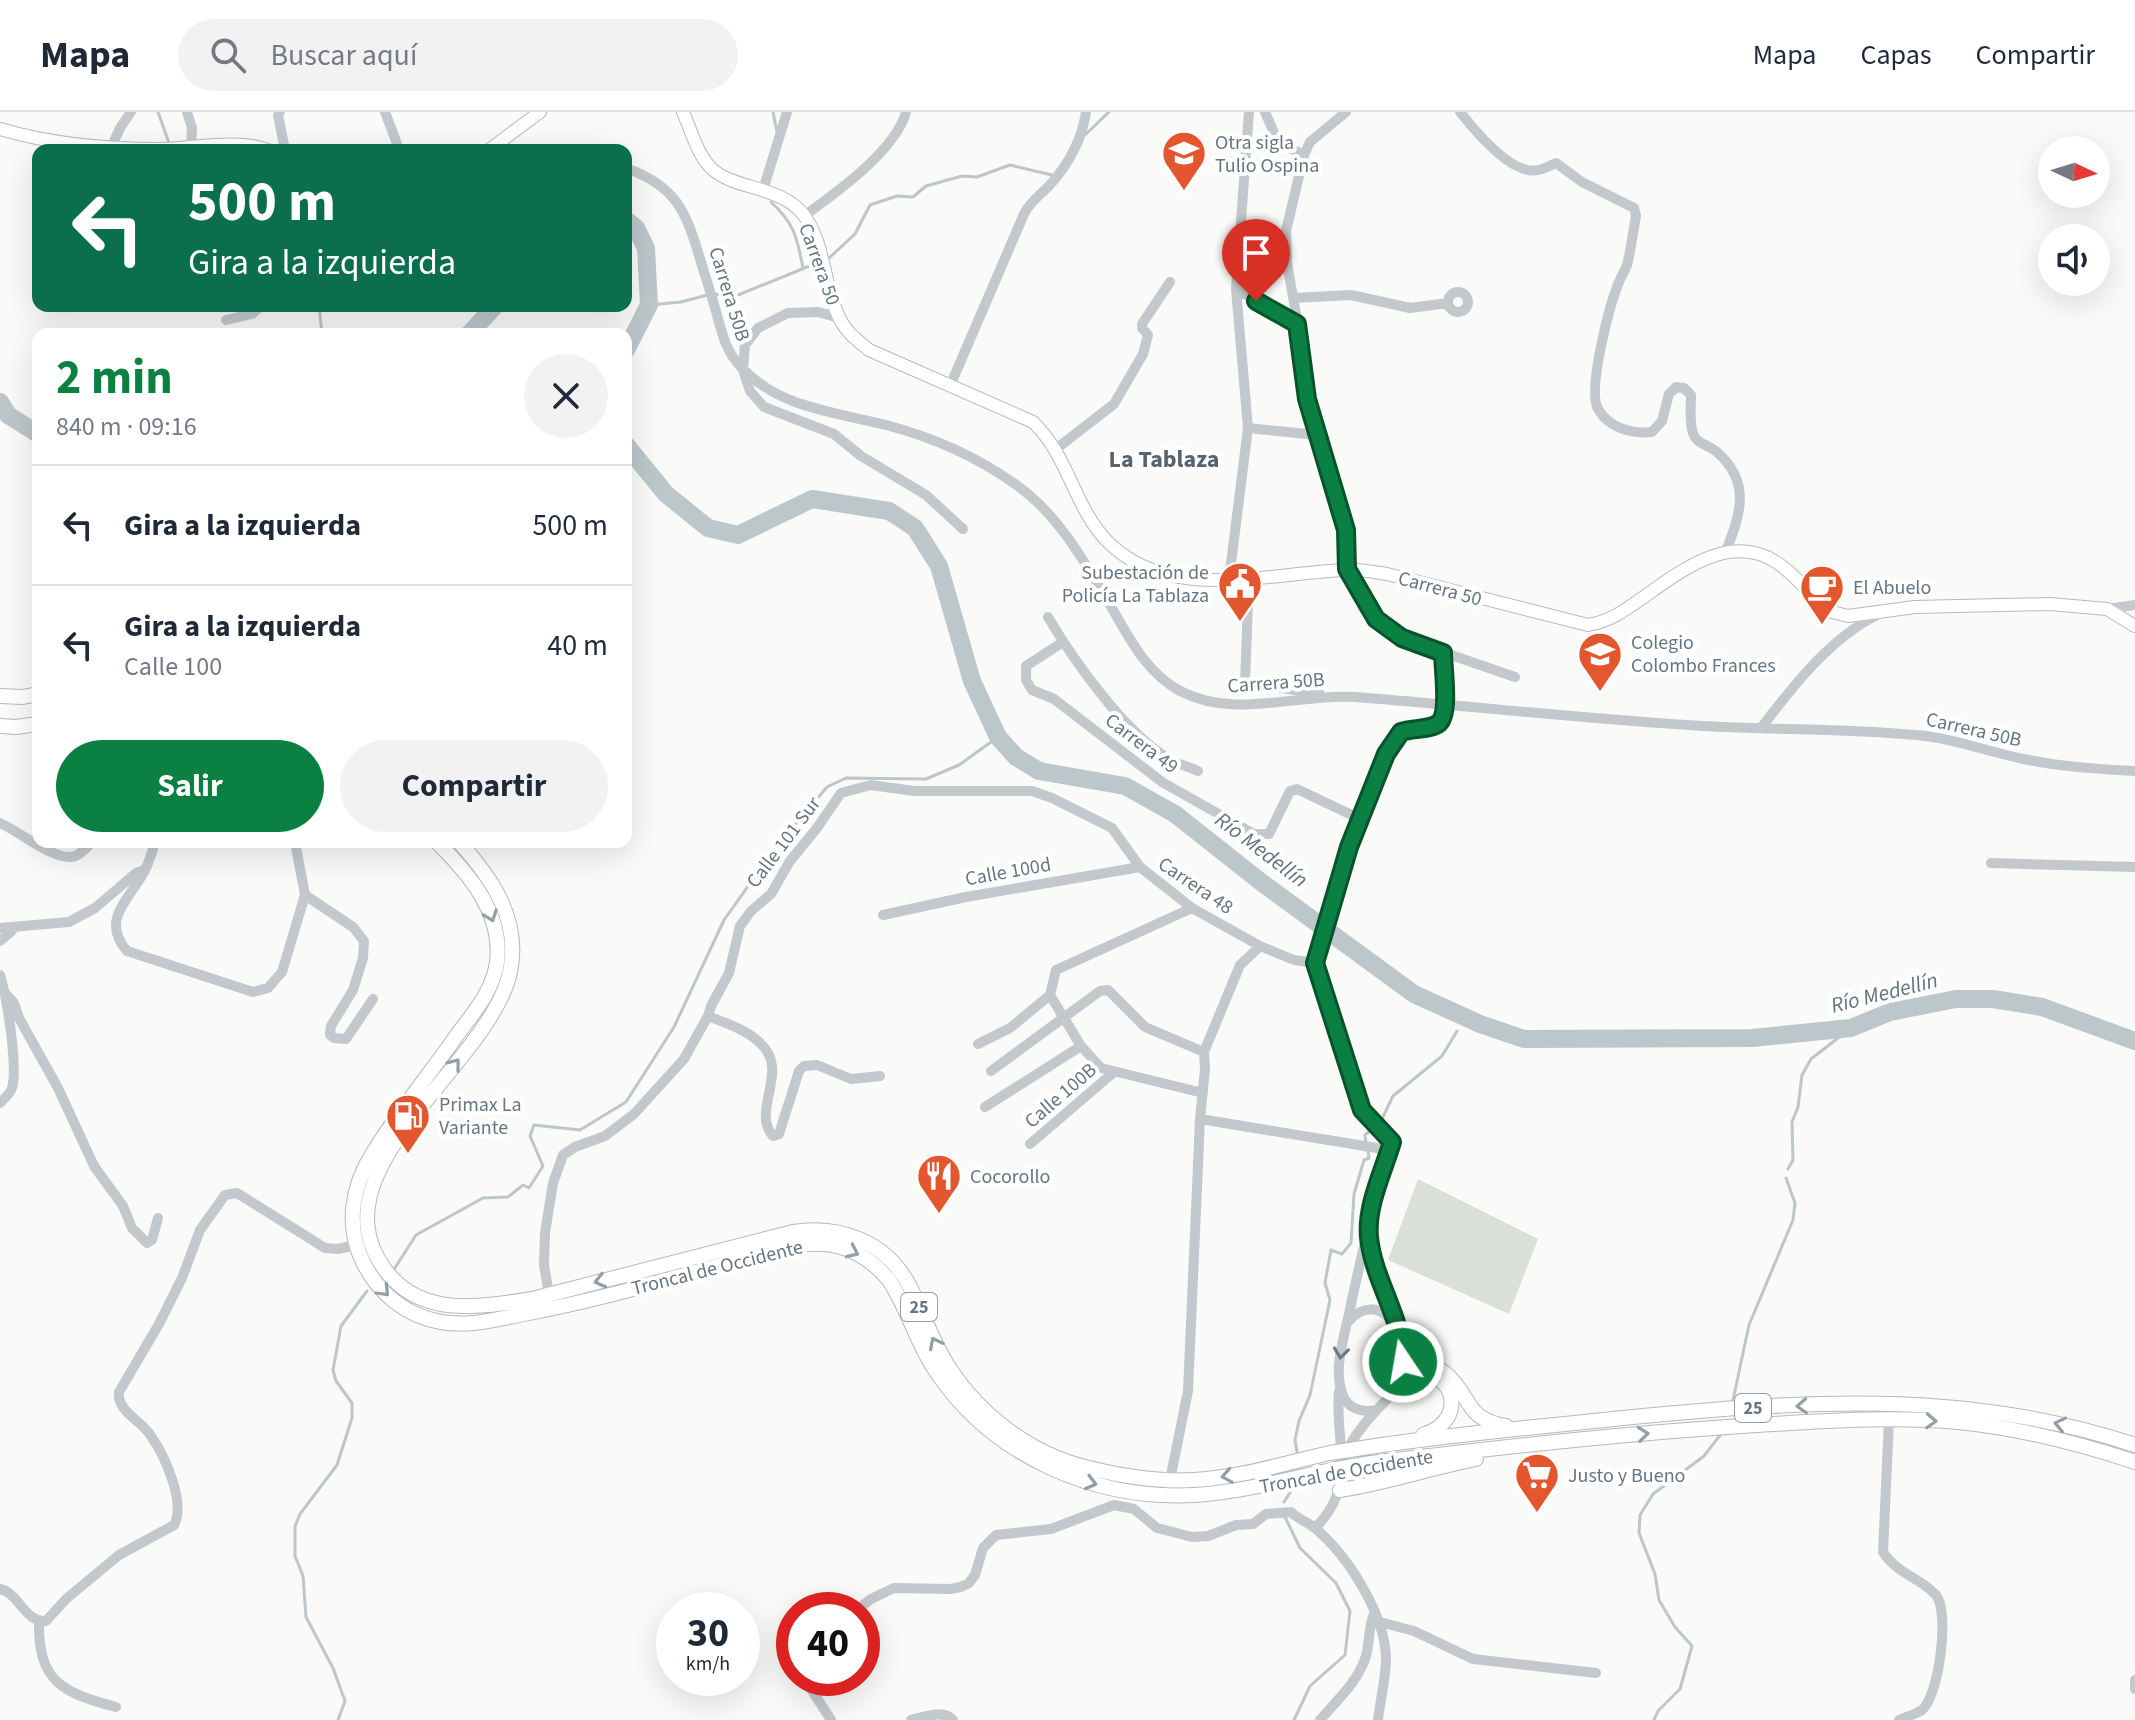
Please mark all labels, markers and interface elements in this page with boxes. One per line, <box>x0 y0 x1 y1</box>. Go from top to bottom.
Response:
search box <box>178 19 738 91</box>
text: Mapa <box>40 28 130 82</box>
icon: search <box>206 33 250 77</box>
text: Buscar aquí <box>270 34 417 77</box>
text: Mapa <box>1753 35 1816 75</box>
text: Capas <box>1860 35 1932 75</box>
text: Compartir <box>1976 35 2095 75</box>
school or university icon: Otra sigla Tulio Ospina <box>1160 129 1208 192</box>
place label: Otra sigla Tulio Ospina <box>1215 129 1319 180</box>
north arrow <box>2038 136 2110 208</box>
map controls <box>2038 136 2110 296</box>
text: 500 m <box>188 163 336 242</box>
icon: left <box>56 176 160 280</box>
street label: Carrera 50 <box>791 219 847 309</box>
pin <box>1222 219 1290 301</box>
button: sound <box>2038 224 2110 296</box>
icon: arrive <box>1234 231 1278 275</box>
text: Gira a la izquierda <box>188 237 456 288</box>
street label: Carrera 50B <box>701 244 757 345</box>
text: 2 min <box>56 344 173 412</box>
button: close <box>524 354 608 438</box>
text: 840 m · 09:16 <box>56 408 197 445</box>
district label: La Tablaza <box>1109 442 1219 477</box>
icon: left <box>56 503 100 547</box>
text: Gira a la izquierda <box>124 504 361 547</box>
text: 500 m <box>532 504 608 547</box>
place label: Subestación de Policía La Tablaza <box>1062 559 1209 610</box>
public building icon: Subestación de Policía La Tablaza <box>1216 560 1264 623</box>
cafe icon: El Abuelo <box>1798 563 1846 626</box>
street label: Carrera 50 <box>1395 564 1485 614</box>
place label: El Abuelo <box>1853 574 1931 602</box>
text: Gira a la izquierda <box>124 605 361 648</box>
icon: left <box>56 623 100 667</box>
text: 40 m <box>547 624 608 667</box>
place label: Colegio Colombo Frances <box>1631 629 1776 680</box>
school or university icon: Colegio Colombo Frances <box>1576 630 1624 693</box>
text: Calle 100 <box>124 648 222 685</box>
street label: Carrera 50B <box>1227 666 1326 700</box>
street label: Carrera 50B <box>1923 705 2024 755</box>
street label: Carrera 49 <box>1099 707 1184 781</box>
button: Salir <box>56 740 324 832</box>
button: Compartir <box>340 740 608 832</box>
street label: Calle 101 Sur <box>740 791 827 894</box>
water label: Río Medellín <box>1208 804 1315 895</box>
street label: Carrera 48 <box>1152 850 1239 921</box>
street label: Calle 100d <box>963 851 1053 893</box>
one-way arrow <box>481 908 498 922</box>
water label: Río Medellín <box>1827 964 1941 1022</box>
street label: Calle 100B <box>1019 1057 1103 1135</box>
one-way arrow <box>446 1058 460 1073</box>
place label: Primax La Variante <box>439 1091 522 1142</box>
fuel station icon: Primax La Variante <box>384 1092 432 1155</box>
restaurant icon: Cocorollo <box>915 1152 963 1215</box>
place label: Cocorollo <box>970 1163 1050 1191</box>
street label: Troncal de Occidente <box>629 1233 806 1303</box>
one-way arrow <box>845 1242 860 1258</box>
one-way arrow <box>593 1272 607 1289</box>
one-way arrow <box>375 1282 389 1296</box>
road number: 25 <box>901 1293 937 1321</box>
position arrow <box>1361 1320 1445 1404</box>
one-way arrow <box>929 1336 945 1351</box>
one-way arrow <box>1333 1347 1350 1360</box>
road number: 25 <box>1735 1394 1771 1422</box>
one-way arrow <box>1795 1397 1808 1414</box>
one-way arrow <box>1925 1412 1938 1429</box>
one-way arrow <box>2054 1416 2067 1433</box>
one-way arrow <box>1637 1425 1650 1442</box>
street label: Troncal de Occidente <box>1257 1443 1435 1501</box>
supermarket icon: Justo y Bueno <box>1513 1451 1561 1514</box>
place label: Justo y Bueno <box>1568 1462 1685 1490</box>
one-way arrow <box>1220 1466 1234 1483</box>
one-way arrow <box>1083 1473 1097 1490</box>
speed limit sign: 40 <box>776 1592 880 1696</box>
text: 30 <box>687 1605 729 1662</box>
text: km/h <box>686 1650 730 1678</box>

